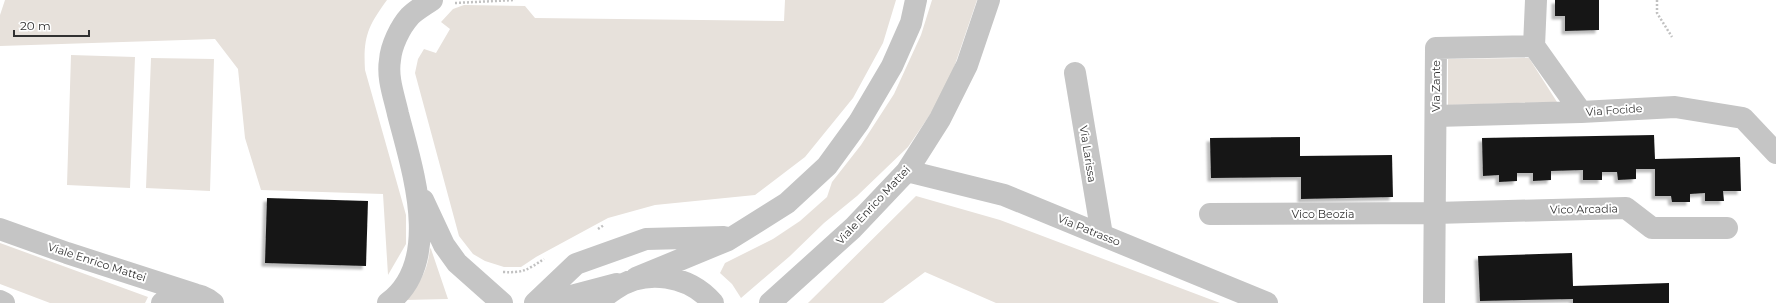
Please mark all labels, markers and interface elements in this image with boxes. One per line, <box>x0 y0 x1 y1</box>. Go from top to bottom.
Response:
scale bar <box>14 12 89 38</box>
text: 20 m <box>20 18 51 33</box>
street label: Via Zante <box>1429 60 1443 112</box>
street label: Via Focide <box>1585 101 1643 119</box>
street label: Via Larissa <box>1077 125 1099 183</box>
street label: Viale Enrico Mattei <box>833 163 913 247</box>
street label: Vico Arcadia <box>1550 201 1618 217</box>
street label: Vico Beozia <box>1291 207 1355 221</box>
street label: Via Patrasso <box>1056 211 1123 249</box>
street label: Viale Enrico Mattei <box>46 239 148 285</box>

